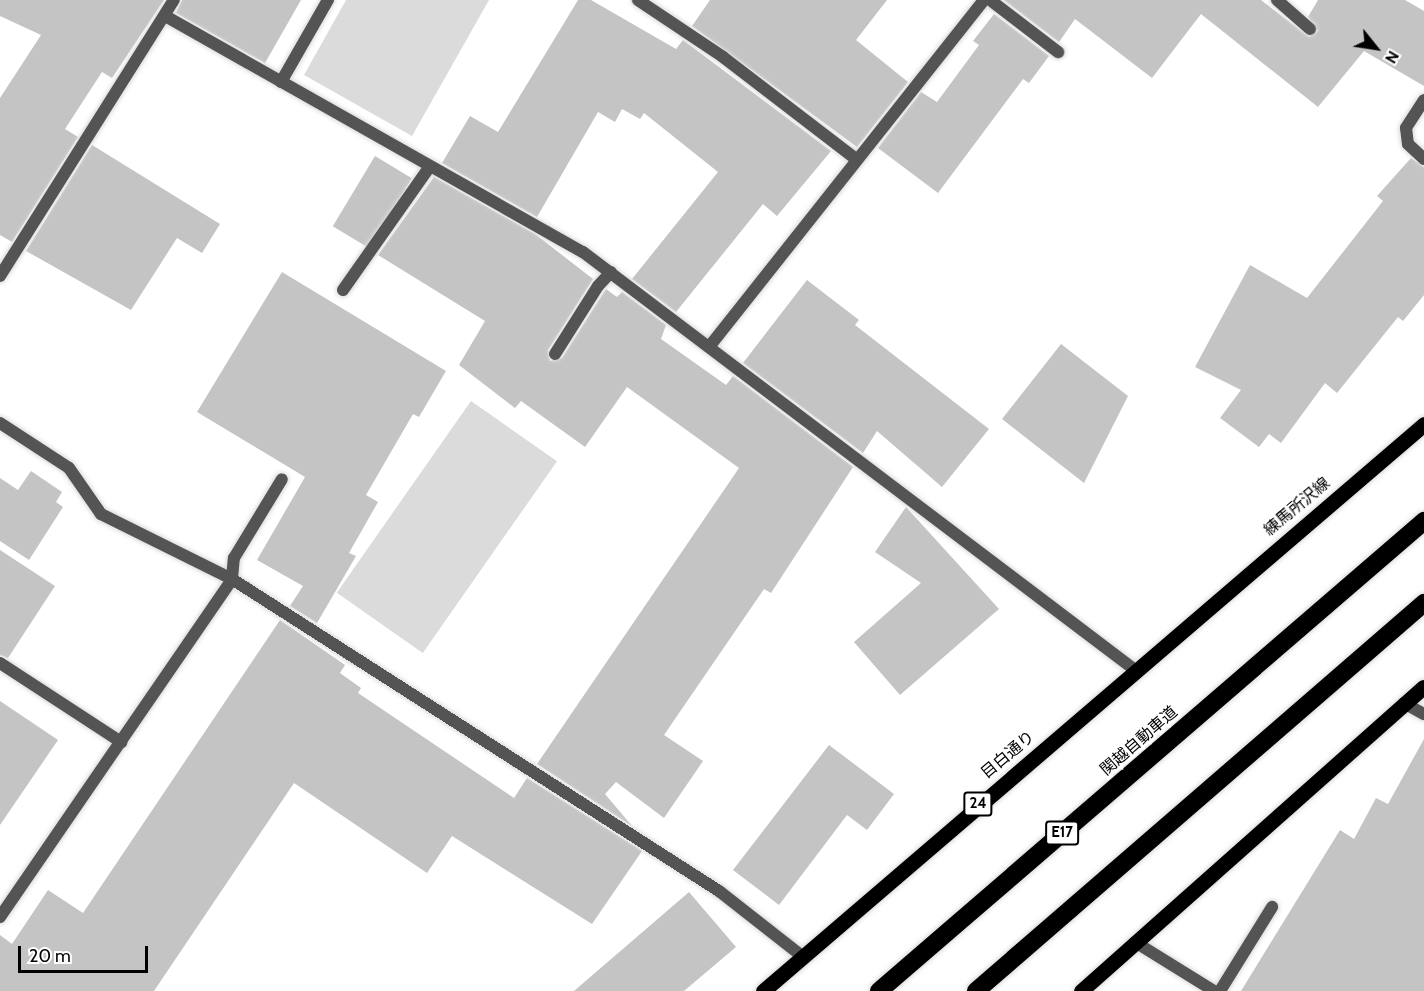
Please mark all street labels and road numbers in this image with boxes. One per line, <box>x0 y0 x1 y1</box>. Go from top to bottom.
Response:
street label: 練馬所沢線 <box>1260 474 1334 540</box>
street label: 関越自動車道 <box>1096 702 1182 780</box>
street label: 目白通り <box>977 727 1039 783</box>
road number: 24 <box>963 792 993 816</box>
road number: E17 <box>1044 821 1080 845</box>

